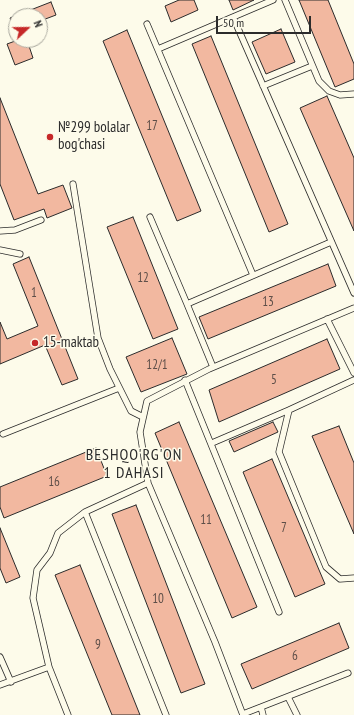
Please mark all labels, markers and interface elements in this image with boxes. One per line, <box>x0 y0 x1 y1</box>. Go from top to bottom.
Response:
north arrow <box>8 8 48 48</box>
scale bar <box>218 8 313 34</box>
text: 50 m <box>223 15 244 30</box>
text: N <box>31 18 46 29</box>
house number: 17 <box>146 118 158 134</box>
place label: №299 bolalar bog'chasi <box>58 119 130 154</box>
marker: №299 bolalar bog'chasi <box>45 132 55 142</box>
house number: 12 <box>137 270 149 286</box>
house number: 1 <box>31 285 37 301</box>
house number: 13 <box>262 294 274 310</box>
place label: 15-maktab <box>43 334 99 352</box>
marker: 15-maktab <box>30 338 40 348</box>
house number: 12/1 <box>146 357 168 373</box>
house number: 5 <box>271 372 277 388</box>
district label: BESHQO'RG'ON 1 DAHASI <box>86 445 182 483</box>
house number: 16 <box>48 474 60 490</box>
house number: 11 <box>200 512 212 528</box>
house number: 7 <box>281 520 287 536</box>
house number: 10 <box>152 591 164 607</box>
house number: 9 <box>95 637 101 653</box>
house number: 6 <box>292 648 298 664</box>

